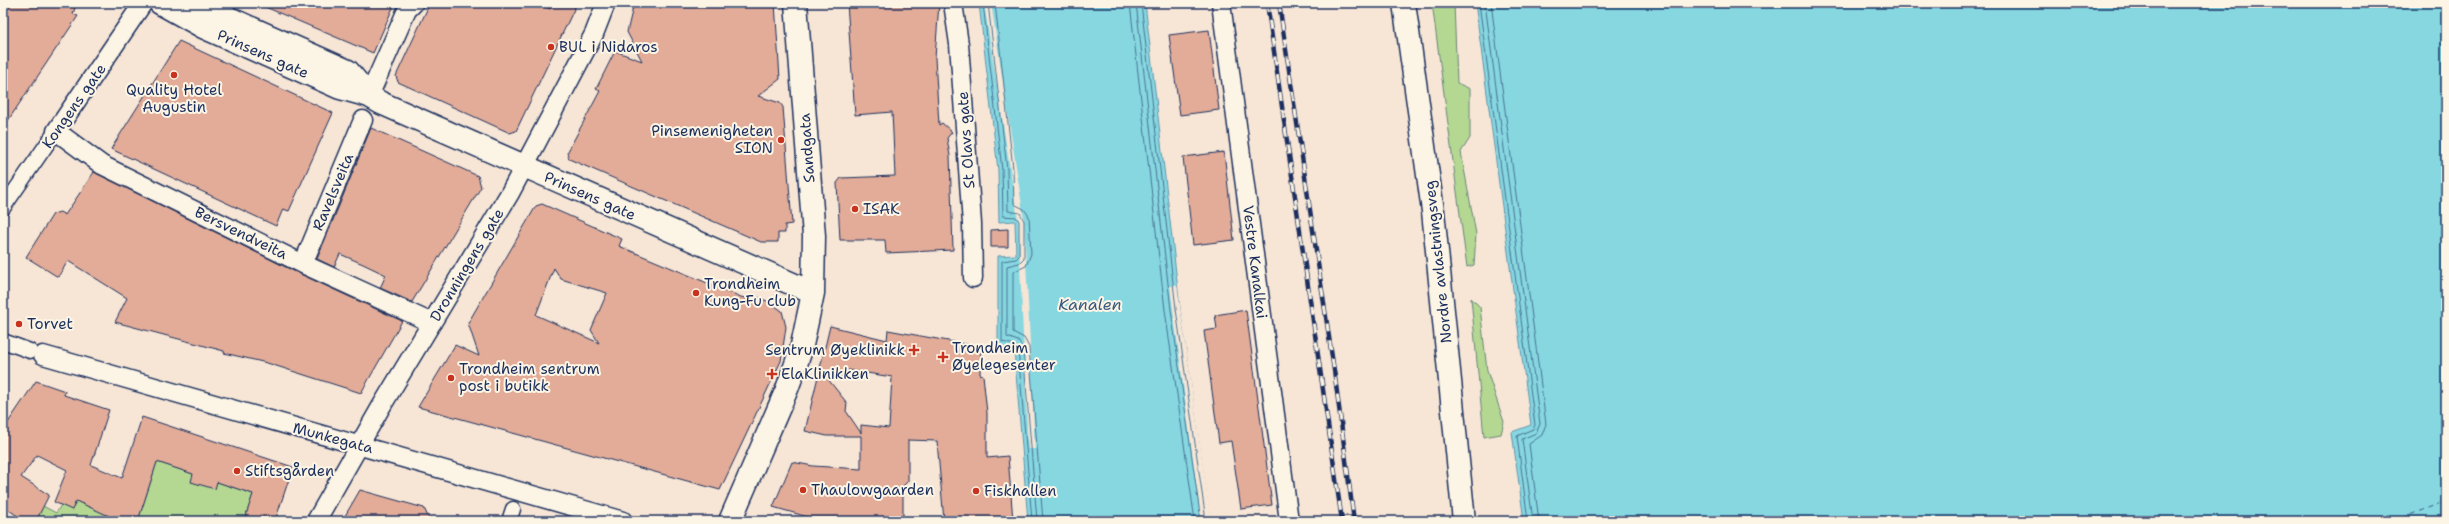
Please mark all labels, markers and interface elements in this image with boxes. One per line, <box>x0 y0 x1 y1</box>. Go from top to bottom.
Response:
street label: Prinsens gate <box>214 25 312 83</box>
place label: BUL i Nidaros <box>559 37 658 57</box>
marker: BUL i Nidaros <box>546 42 556 52</box>
street label: Kongens gate <box>37 60 111 152</box>
marker: Quality Hotel Augustin <box>169 70 179 80</box>
place label: Quality Hotel Augustin <box>126 80 222 117</box>
street label: St Olavs gate <box>953 91 979 189</box>
street label: Sandgata <box>795 112 819 184</box>
place label: Pinsemenigheten SION <box>651 121 773 158</box>
marker: Pinsemenigheten SION <box>776 135 786 145</box>
street label: Ravelsveita <box>308 150 359 234</box>
street label: Prinsens gate <box>541 167 639 225</box>
street label: Nordre avlastningsveg <box>1420 180 1456 344</box>
place label: ISAK <box>863 199 900 219</box>
street label: Bersvendveita <box>191 202 291 264</box>
marker: ISAK <box>850 204 860 214</box>
street label: Vestre Kanalkai <box>1238 204 1272 320</box>
street label: Dronningens gate <box>425 205 509 325</box>
place label: Trondheim Kung-Fu club <box>704 274 796 311</box>
marker: Trondheim Kung-Fu club <box>691 288 701 298</box>
water label: Kanalen <box>1058 294 1122 315</box>
place label: Torvet <box>27 314 73 334</box>
marker: Torvet <box>14 319 24 329</box>
place label: Trondheim Øyelegesenter <box>952 338 1056 375</box>
place label: Sentrum Øyeklinikk <box>765 340 905 360</box>
marker: Sentrum Øyeklinikk <box>908 344 920 356</box>
marker: Trondheim Øyelegesenter <box>937 351 949 363</box>
place label: Trondheim sentrum post i butikk <box>459 359 600 396</box>
place label: ElaKlinikken <box>781 364 869 384</box>
marker: ElaKlinikken <box>766 368 778 380</box>
marker: Trondheim sentrum post i butikk <box>446 373 456 383</box>
street label: Munkegata <box>291 418 376 458</box>
place label: Stiftsgården <box>245 461 334 481</box>
marker: Stiftsgården <box>232 466 242 476</box>
place label: Thaulowgaarden <box>811 480 934 500</box>
place label: Fiskhallen <box>984 481 1057 501</box>
marker: Thaulowgaarden <box>798 485 808 495</box>
marker: Fiskhallen <box>971 486 981 496</box>

